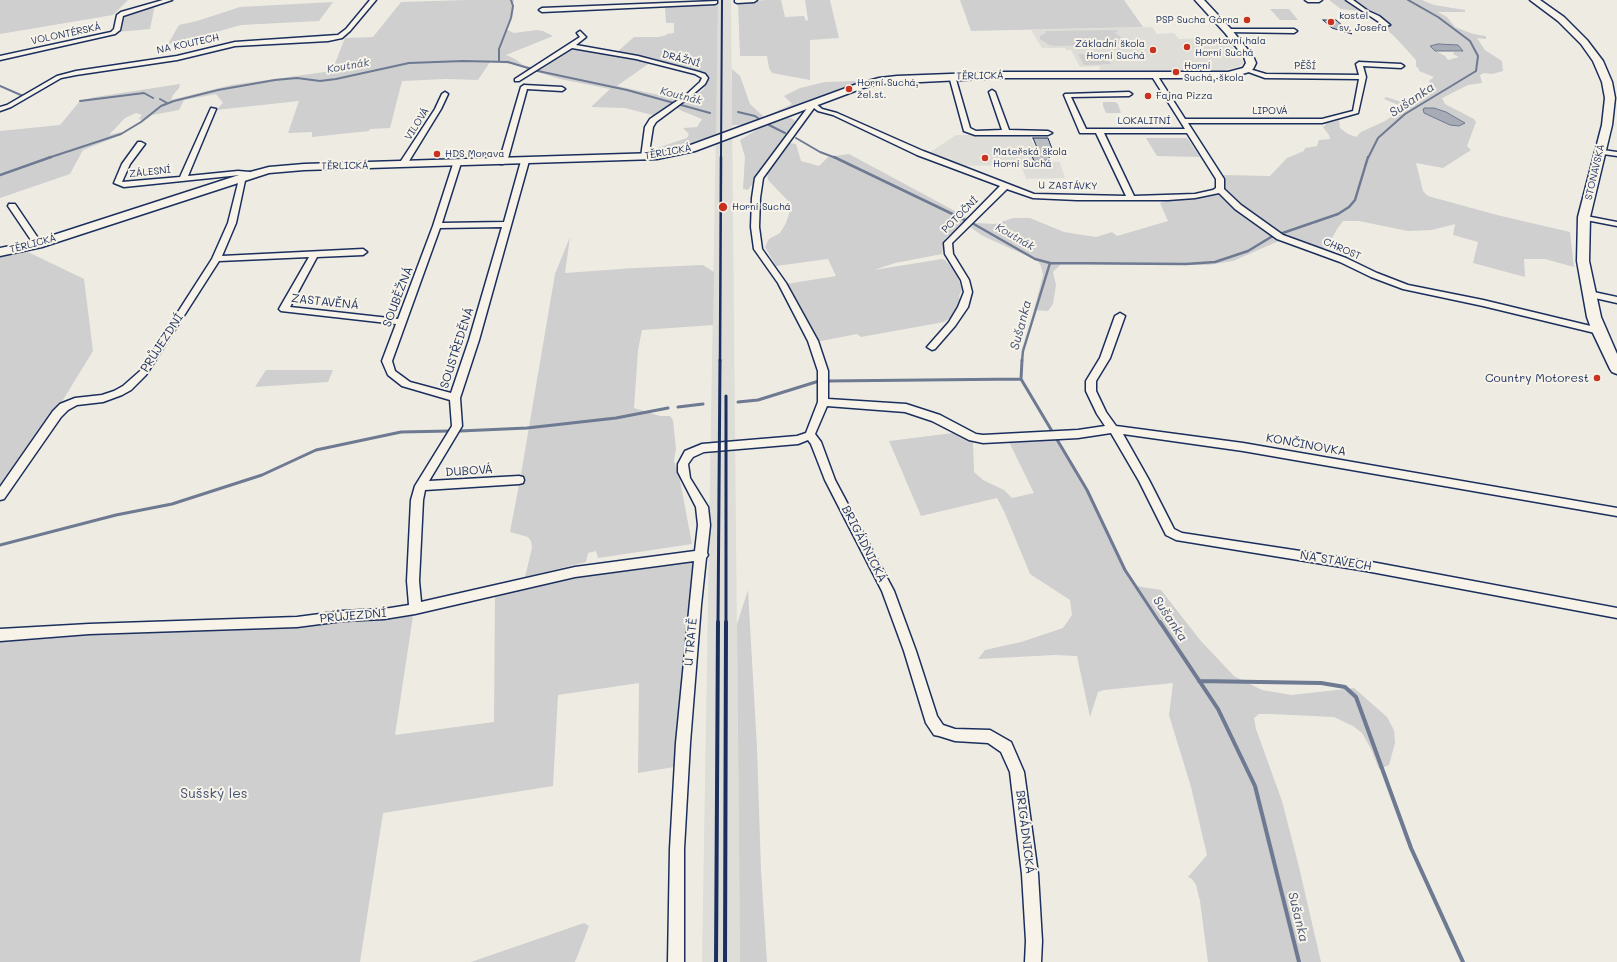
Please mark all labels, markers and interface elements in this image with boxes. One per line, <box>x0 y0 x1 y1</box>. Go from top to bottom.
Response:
place label: kostel sv. Josefa <box>1339 10 1387 34</box>
place label: PSP Sucha Górna <box>1156 14 1239 26</box>
marker: PSP Sucha Górna <box>1242 15 1252 25</box>
marker: kostel sv. Josefa <box>1326 17 1336 27</box>
street label: VOLONTÉRSKÁ <box>30 21 102 47</box>
street label: NA KOUTECH <box>156 32 220 56</box>
place label: Sportovní hala Horní Suchá <box>1195 35 1266 58</box>
place label: Základní škola Horní Suchá <box>1075 38 1145 62</box>
marker: Sportovní hala Horní Suchá <box>1182 42 1192 52</box>
marker: Základní škola Horní Suchá <box>1148 45 1158 55</box>
street label: DRÁŽNÍ <box>661 48 701 70</box>
water label: Koutnák <box>326 56 370 76</box>
place label: Horní Suchá, škola <box>1184 60 1244 84</box>
street label: PĚŠÍ <box>1294 60 1316 72</box>
marker: Horní Suchá, škola <box>1171 67 1181 77</box>
street label: TĚRLICKÁ <box>956 70 1004 82</box>
place label: Horní Suchá, žel.st. <box>857 77 919 100</box>
water label: Sušanka <box>1386 79 1438 121</box>
water label: Koutnák <box>659 84 703 108</box>
marker: Horní Suchá, žel.st. <box>844 84 854 94</box>
place label: Fajna Pizza <box>1156 90 1213 102</box>
marker: Fajna Pizza <box>1143 91 1153 101</box>
street label: LIPOVÁ <box>1252 105 1288 117</box>
street label: VILOVÁ <box>402 106 432 142</box>
street label: LOKALITNÍ <box>1117 115 1171 127</box>
street label: TĚRLICKÁ <box>644 142 692 162</box>
street label: STONAVSKÁ <box>1583 143 1607 201</box>
place label: Mateřská škola Horní Suchá <box>993 146 1067 170</box>
place label: HDS Morava <box>445 148 504 160</box>
marker: HDS Morava <box>432 149 442 159</box>
marker: Mateřská škola Horní Suchá <box>980 153 990 163</box>
street label: TĚRLICKÁ <box>321 160 369 172</box>
street label: ZÁLESNÍ <box>128 164 172 180</box>
street label: U ZASTÁVKY <box>1038 179 1098 193</box>
street label: POTOČNÍ <box>939 194 981 236</box>
marker: Horní Suchá <box>717 201 729 213</box>
place label: Horní Suchá <box>732 201 791 213</box>
water label: Koutnák <box>993 221 1037 253</box>
street label: TĚRLICKÁ <box>9 232 57 256</box>
street label: CHROST <box>1321 236 1363 262</box>
street label: SOUBĚŽNÁ <box>380 265 416 329</box>
street label: ZASTAVĚNÁ <box>290 291 360 313</box>
water label: Sušanka <box>1007 298 1035 352</box>
street label: SOUSTŘEDĚNÁ <box>437 306 477 390</box>
street label: PRŮJEZDNÍ <box>138 311 186 375</box>
place label: Country Motorest <box>1485 371 1589 385</box>
marker: Country Motorest <box>1592 373 1602 383</box>
street label: KONČINOVKA <box>1265 431 1347 459</box>
street label: DUBOVÁ <box>445 462 493 480</box>
street label: BRIGÁDNICKÁ <box>838 503 890 585</box>
street label: NA STAVECH <box>1299 548 1373 574</box>
water label: Sušanka <box>1149 593 1191 645</box>
street label: PRŮJEZDNÍ <box>319 606 387 626</box>
street label: U TRATĚ <box>682 617 700 667</box>
park label: Sušský les <box>180 786 248 802</box>
street label: BRIGÁDNICKÁ <box>1013 789 1037 875</box>
water label: Sušanka <box>1284 890 1312 944</box>

